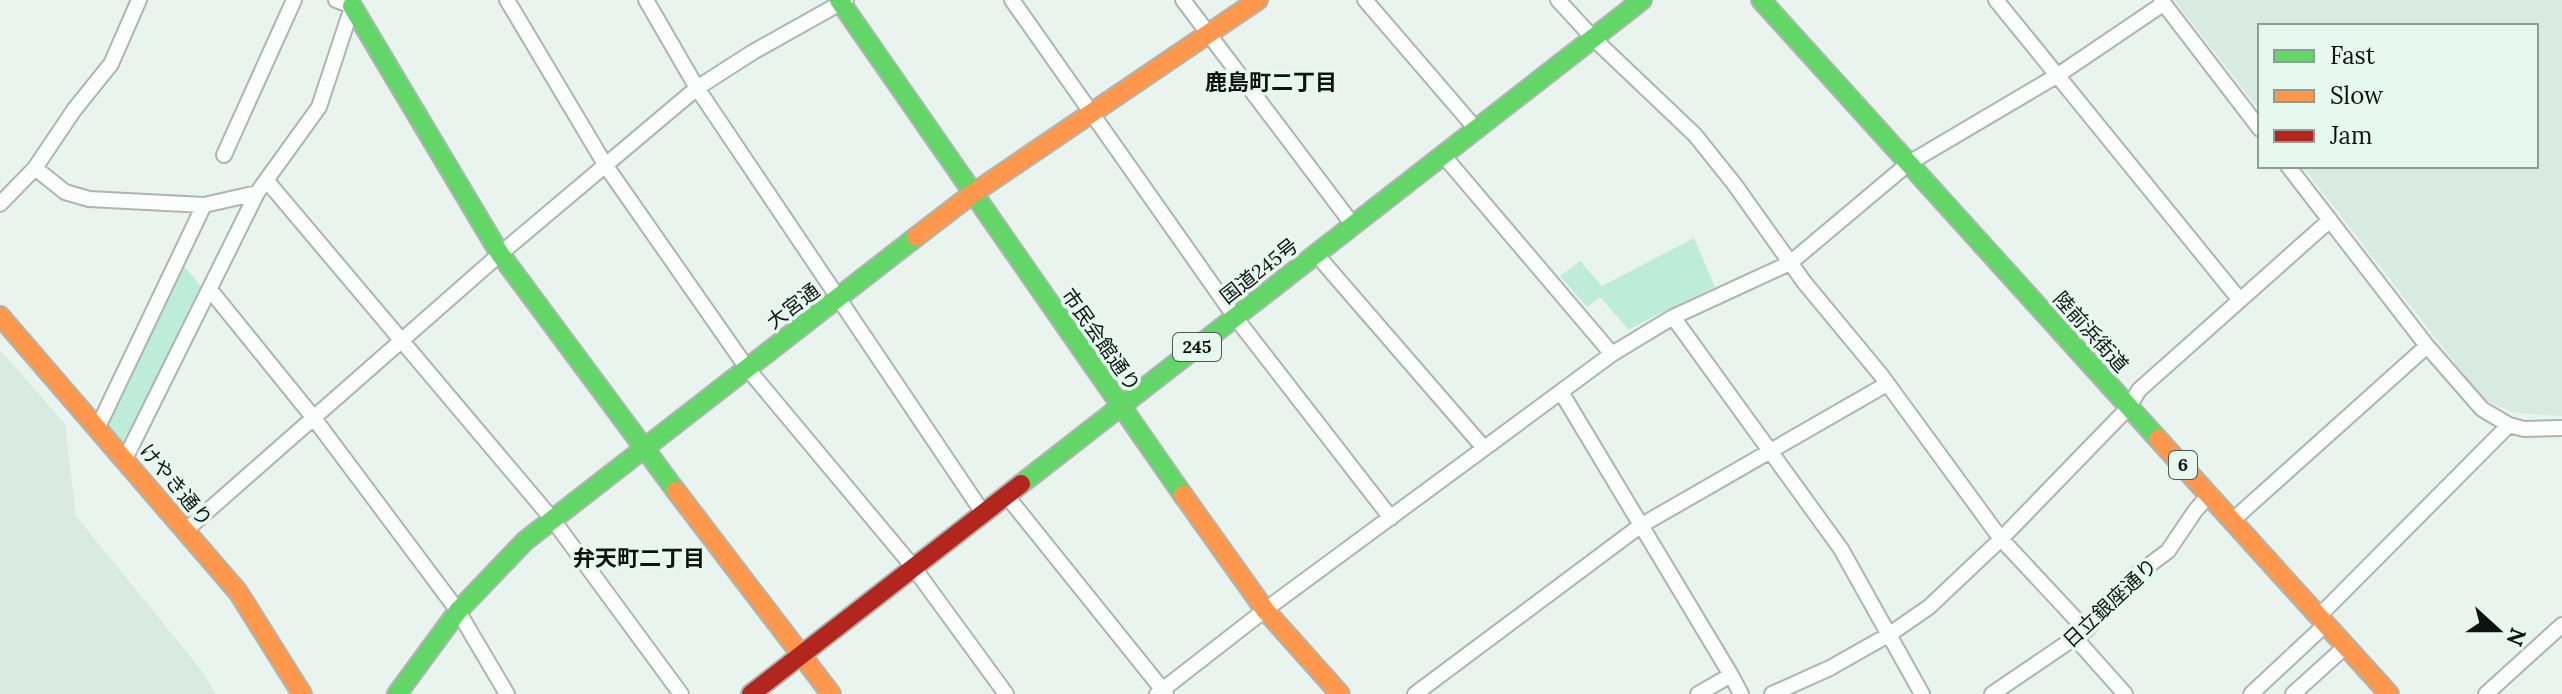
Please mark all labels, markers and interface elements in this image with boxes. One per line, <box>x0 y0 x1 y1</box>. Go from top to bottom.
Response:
legend <box>2258 24 2538 168</box>
text: Fast <box>2330 40 2376 71</box>
district label: 鹿島町二丁目 <box>1205 68 1337 96</box>
text: Slow <box>2330 80 2384 111</box>
text: Jam <box>2329 120 2372 151</box>
street label: 国道245号 <box>1215 232 1303 309</box>
street label: 大宮通 <box>761 278 824 334</box>
street label: 市民会館通り <box>1057 283 1146 396</box>
street label: 陸前浜街道 <box>2049 286 2134 377</box>
road number: 245 <box>1173 333 1221 361</box>
street label: けやき通り <box>135 438 218 531</box>
road number: 6 <box>2169 451 2197 479</box>
district label: 弁天町二丁目 <box>573 544 705 572</box>
street label: 日立銀座通り <box>2057 553 2162 653</box>
north arrow <box>2458 590 2538 670</box>
text: N <box>2501 624 2533 650</box>

